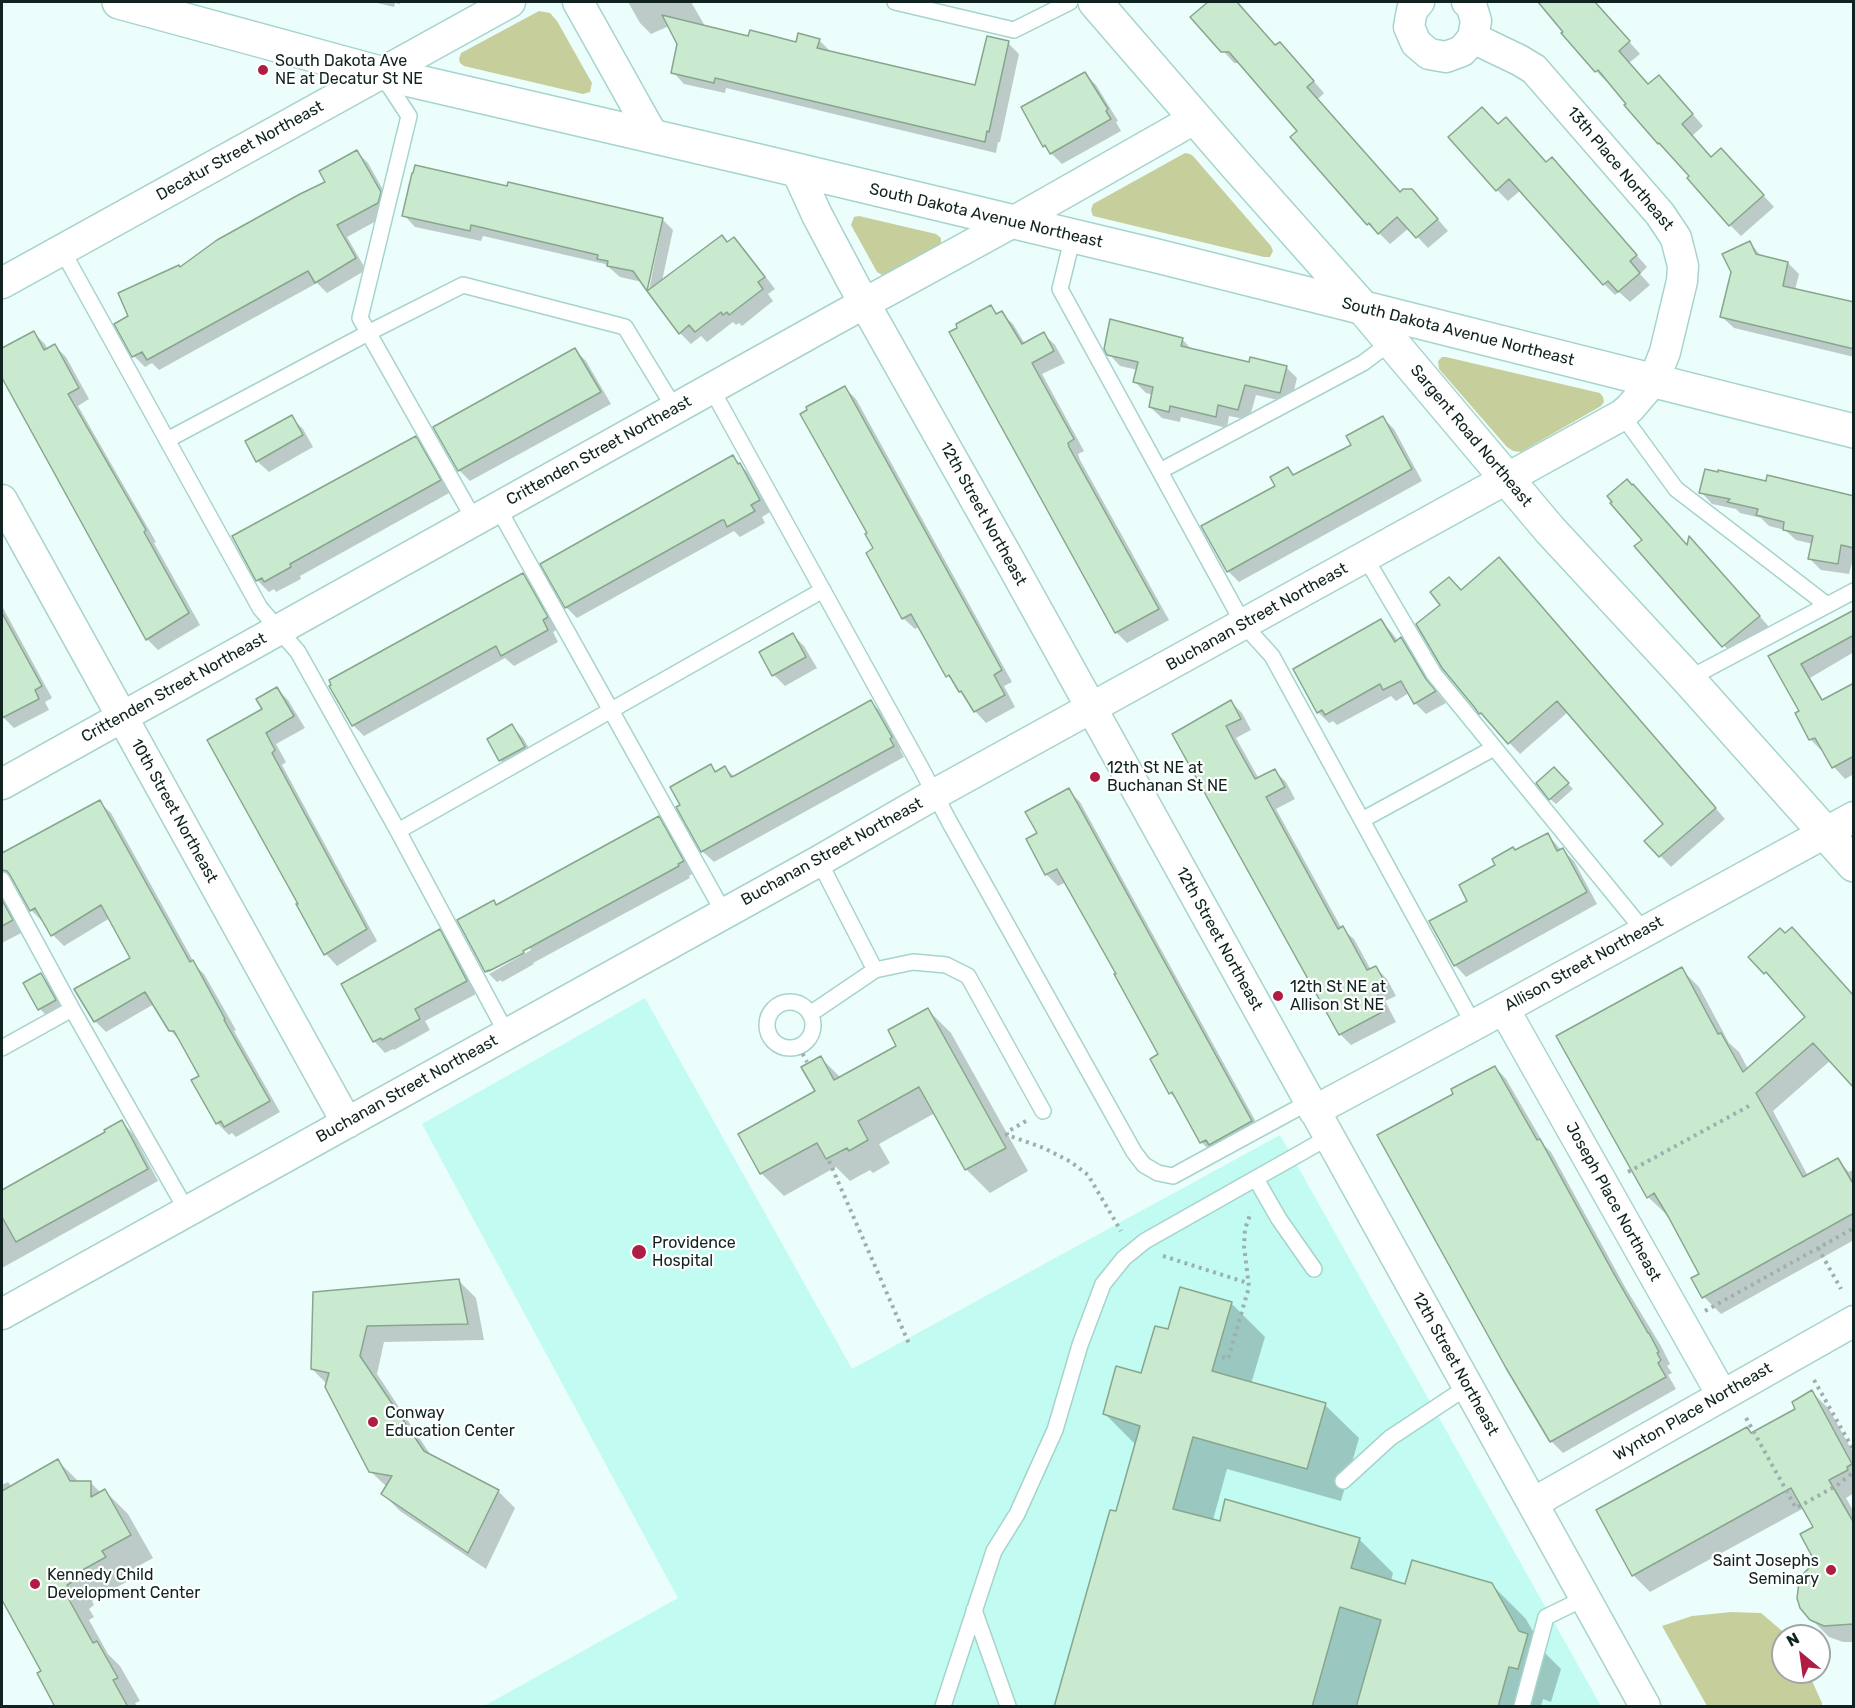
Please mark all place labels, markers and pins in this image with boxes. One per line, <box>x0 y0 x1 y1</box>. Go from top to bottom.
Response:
place label: South Dakota Ave NE at Decatur St NE <box>275 51 423 89</box>
marker: South Dakota Ave NE at Decatur St NE <box>256 63 270 77</box>
place label: 12th St NE at Buchanan St NE <box>1107 758 1228 796</box>
marker: 12th St NE at Buchanan St NE <box>1088 770 1102 784</box>
place label: 12th St NE at Allison St NE <box>1290 977 1386 1015</box>
marker: 12th St NE at Allison St NE <box>1271 989 1285 1003</box>
place label: Providence Hospital <box>652 1233 736 1271</box>
marker: Providence Hospital <box>630 1243 648 1261</box>
place label: Conway Education Center <box>385 1403 515 1441</box>
marker: Conway Education Center <box>366 1415 380 1429</box>
place label: Saint Josephs Seminary <box>1713 1551 1819 1589</box>
marker: Saint Josephs Seminary <box>1824 1563 1838 1577</box>
place label: Kennedy Child Development Center <box>47 1565 200 1603</box>
marker: Kennedy Child Development Center <box>28 1577 42 1591</box>

